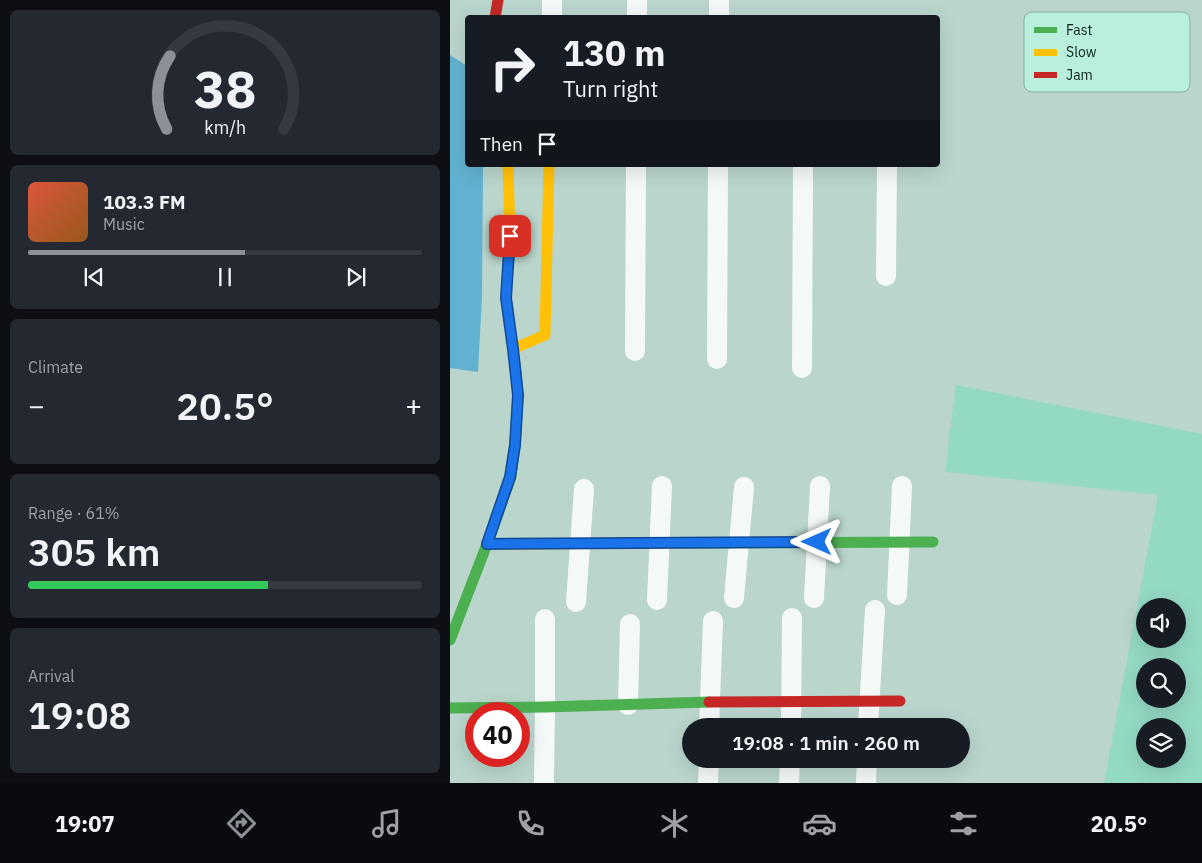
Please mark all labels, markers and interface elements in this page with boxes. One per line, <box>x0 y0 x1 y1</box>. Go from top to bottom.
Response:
legend <box>1024 12 1190 92</box>
text: Fast <box>1066 21 1092 39</box>
text: 130 m <box>563 30 666 76</box>
icon: right <box>480 35 545 100</box>
text: Slow <box>1066 43 1097 61</box>
text: 38 <box>194 55 256 122</box>
text: Jam <box>1066 66 1093 84</box>
text: Turn right <box>563 74 658 103</box>
text: km/h <box>204 116 246 139</box>
icon: arrive <box>533 130 561 158</box>
text: Then <box>480 132 523 156</box>
text: 103.3 FM <box>103 190 186 214</box>
text: Music <box>103 214 145 234</box>
pin <box>489 215 531 257</box>
icon: arrive <box>496 222 524 250</box>
icon: previous <box>80 263 108 291</box>
icon: pause <box>211 263 239 291</box>
icon: next <box>342 263 370 291</box>
text: Climate <box>28 357 83 377</box>
text: 20.5° <box>176 381 274 430</box>
text: − <box>28 387 45 424</box>
text: + <box>405 387 422 424</box>
text: Range · 61% <box>28 503 120 523</box>
position arrow <box>790 515 842 567</box>
text: 305 km <box>28 527 160 576</box>
map controls <box>1136 598 1186 768</box>
button: sound <box>1136 598 1186 648</box>
button: search <box>1136 658 1186 708</box>
text: Arrival <box>28 666 75 686</box>
text: 19:08 <box>28 690 131 739</box>
speed limit sign: 40 <box>465 702 530 767</box>
button: layers <box>1136 718 1186 768</box>
text: 19:08 · 1 min · 260 m <box>732 731 920 755</box>
icon: directions <box>224 806 259 841</box>
icon: music <box>369 806 404 841</box>
icon: phone <box>513 806 548 841</box>
icon: climate <box>657 806 692 841</box>
icon: car <box>802 806 837 841</box>
icon: filters <box>946 806 981 841</box>
text: 19:07 <box>55 809 115 838</box>
text: 20.5° <box>1090 809 1147 838</box>

